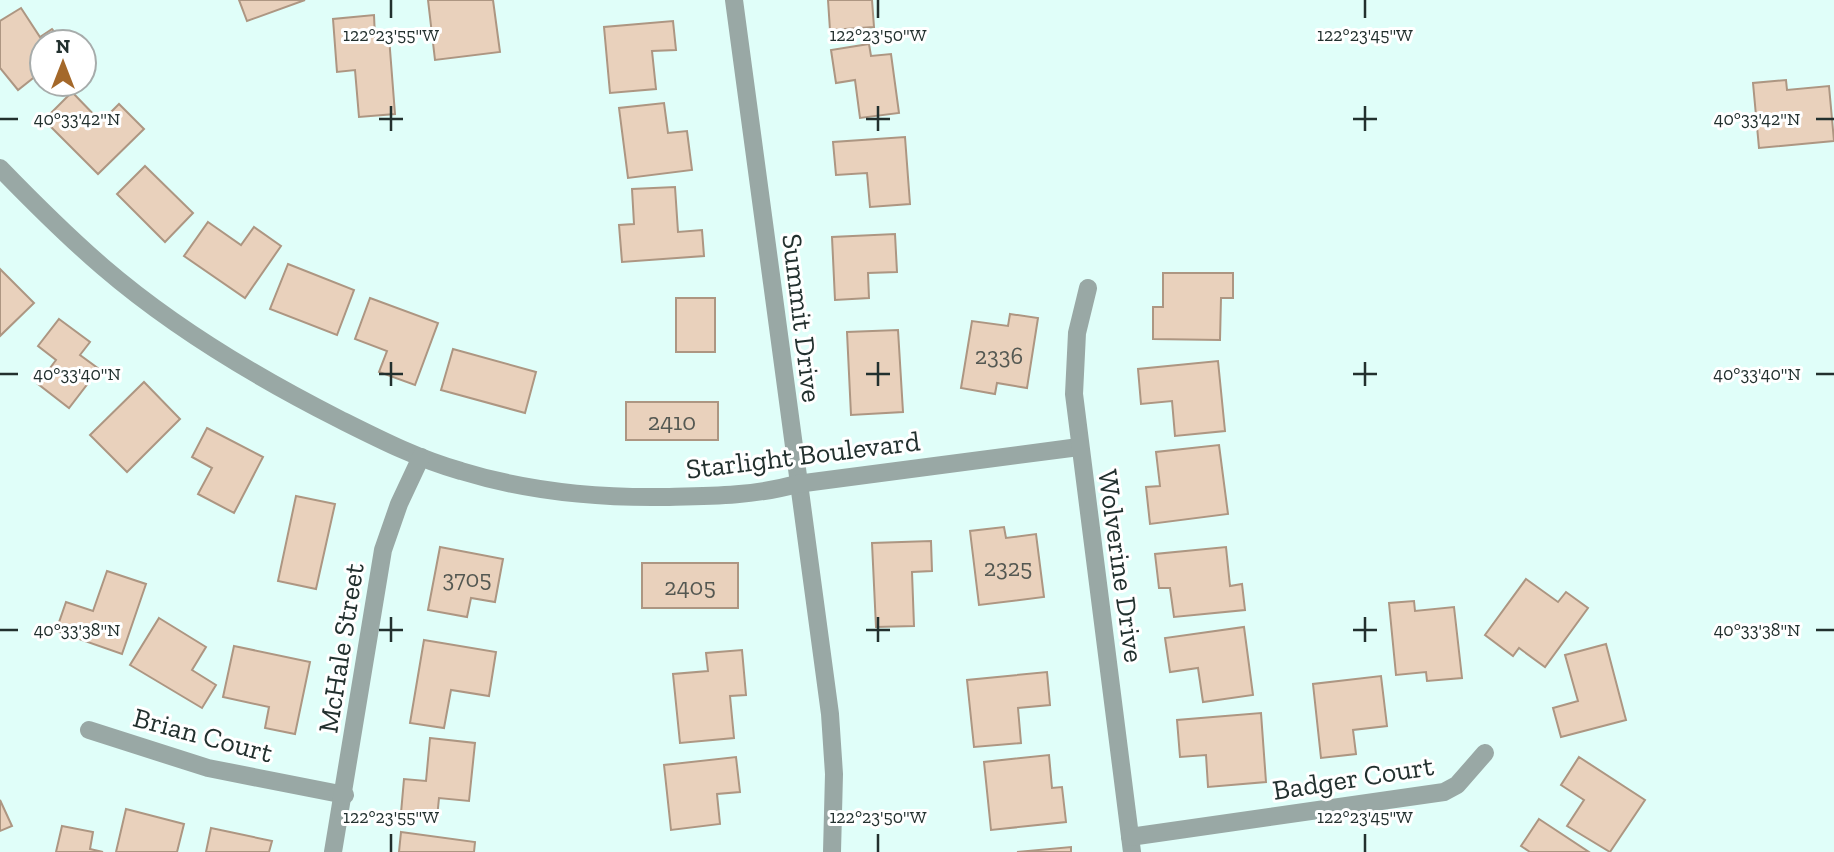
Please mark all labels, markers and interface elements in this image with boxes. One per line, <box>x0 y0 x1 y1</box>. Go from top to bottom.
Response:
text: 122°23'55"W <box>343 24 439 46</box>
text: 122°23'50"W <box>829 24 927 46</box>
text: 122°23'45"W <box>1317 24 1413 46</box>
north arrow <box>28 28 98 98</box>
text: N <box>56 35 70 58</box>
text: 40°33'42"N <box>34 108 120 130</box>
text: 40°33'42"N <box>1714 108 1800 130</box>
street label: Summit Drive <box>775 232 829 404</box>
house number: 2336 <box>975 341 1023 370</box>
text: 40°33'40"N <box>33 363 121 385</box>
text: 40°33'40"N <box>1713 363 1801 385</box>
house number: 2410 <box>648 407 696 436</box>
street label: Starlight Boulevard <box>684 424 922 486</box>
street label: Wolverine Drive <box>1091 467 1151 665</box>
house number: 2325 <box>984 553 1032 582</box>
street label: McHale Street <box>311 560 371 735</box>
house number: 3705 <box>442 564 492 593</box>
house number: 2405 <box>664 572 716 601</box>
text: 40°33'38"N <box>34 619 120 641</box>
text: 40°33'38"N <box>1714 619 1800 641</box>
street label: Brian Court <box>130 701 277 770</box>
street label: Badger Court <box>1270 749 1436 807</box>
text: 122°23'55"W <box>343 806 439 828</box>
text: 122°23'50"W <box>829 806 927 828</box>
text: 122°23'45"W <box>1317 806 1413 828</box>

